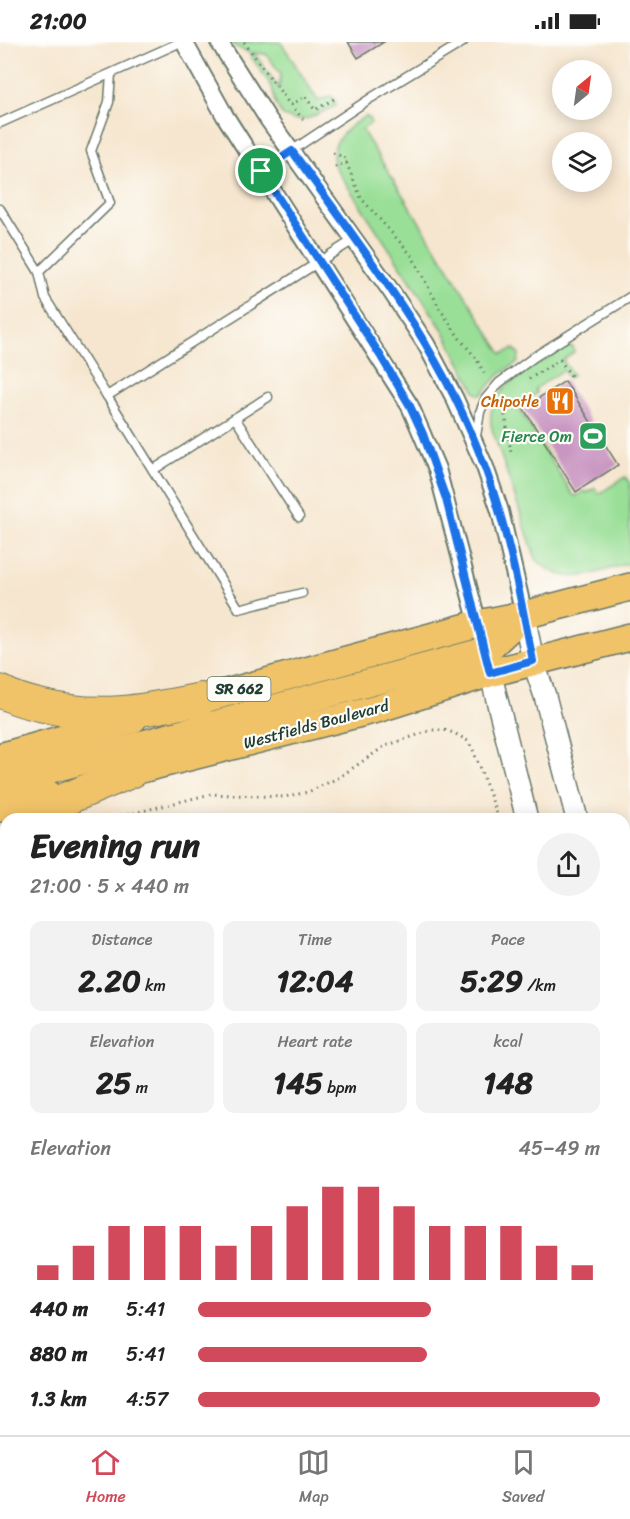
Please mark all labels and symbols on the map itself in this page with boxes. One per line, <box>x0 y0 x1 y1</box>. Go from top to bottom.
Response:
north arrow <box>552 60 612 120</box>
pin <box>235 145 286 196</box>
restaurant icon: Chipotle <box>544 385 576 417</box>
place label: Chipotle <box>481 387 539 416</box>
sports icon: Fierce Om <box>577 420 609 452</box>
place label: Fierce Om <box>502 422 572 451</box>
road number: SR 662 <box>208 677 270 701</box>
street label: Westfields Boulevard <box>240 690 393 757</box>

